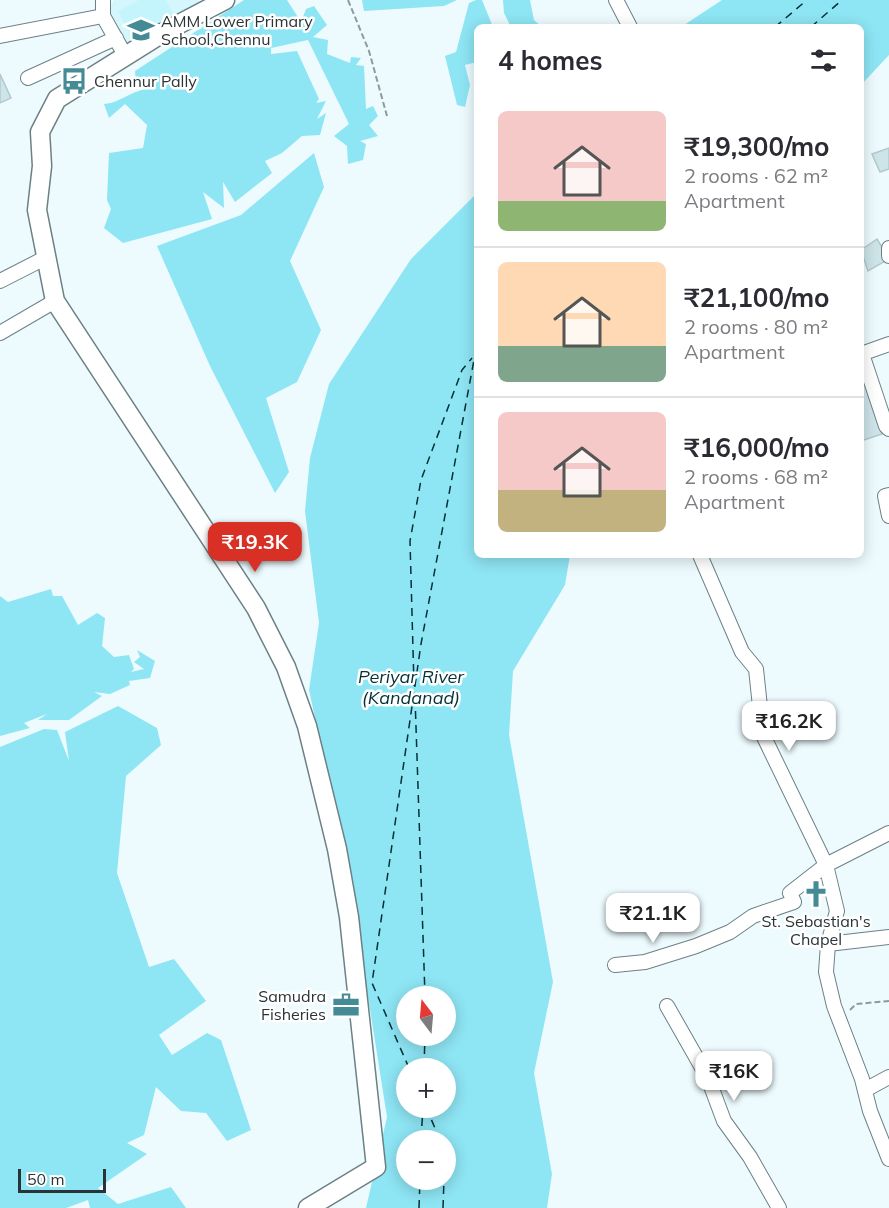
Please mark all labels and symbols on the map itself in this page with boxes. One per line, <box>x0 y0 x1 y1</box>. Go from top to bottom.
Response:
place label: AMM Lower Primary School,Chennu <box>161 11 313 49</box>
school or university icon: AMM Lower Primary School,Chennu <box>126 15 156 45</box>
bus stop icon: Chennur Pally <box>59 66 89 96</box>
place label: Chennur Pally <box>94 71 197 91</box>
pin: ₹19.3K <box>206 522 304 573</box>
water label: Periyar River (Kandanad) <box>358 665 465 709</box>
pin: ₹16.2K <box>740 701 838 752</box>
church icon: St. Sebastian's Chapel <box>801 879 831 909</box>
pin: ₹21.1K <box>604 893 702 944</box>
place label: St. Sebastian's Chapel <box>761 911 871 949</box>
place label: Samudra Fisheries <box>258 986 326 1024</box>
north arrow <box>396 986 456 1046</box>
office icon: Samudra Fisheries <box>331 990 361 1020</box>
pin: ₹16K <box>698 1051 770 1102</box>
scale bar <box>18 1166 106 1194</box>

